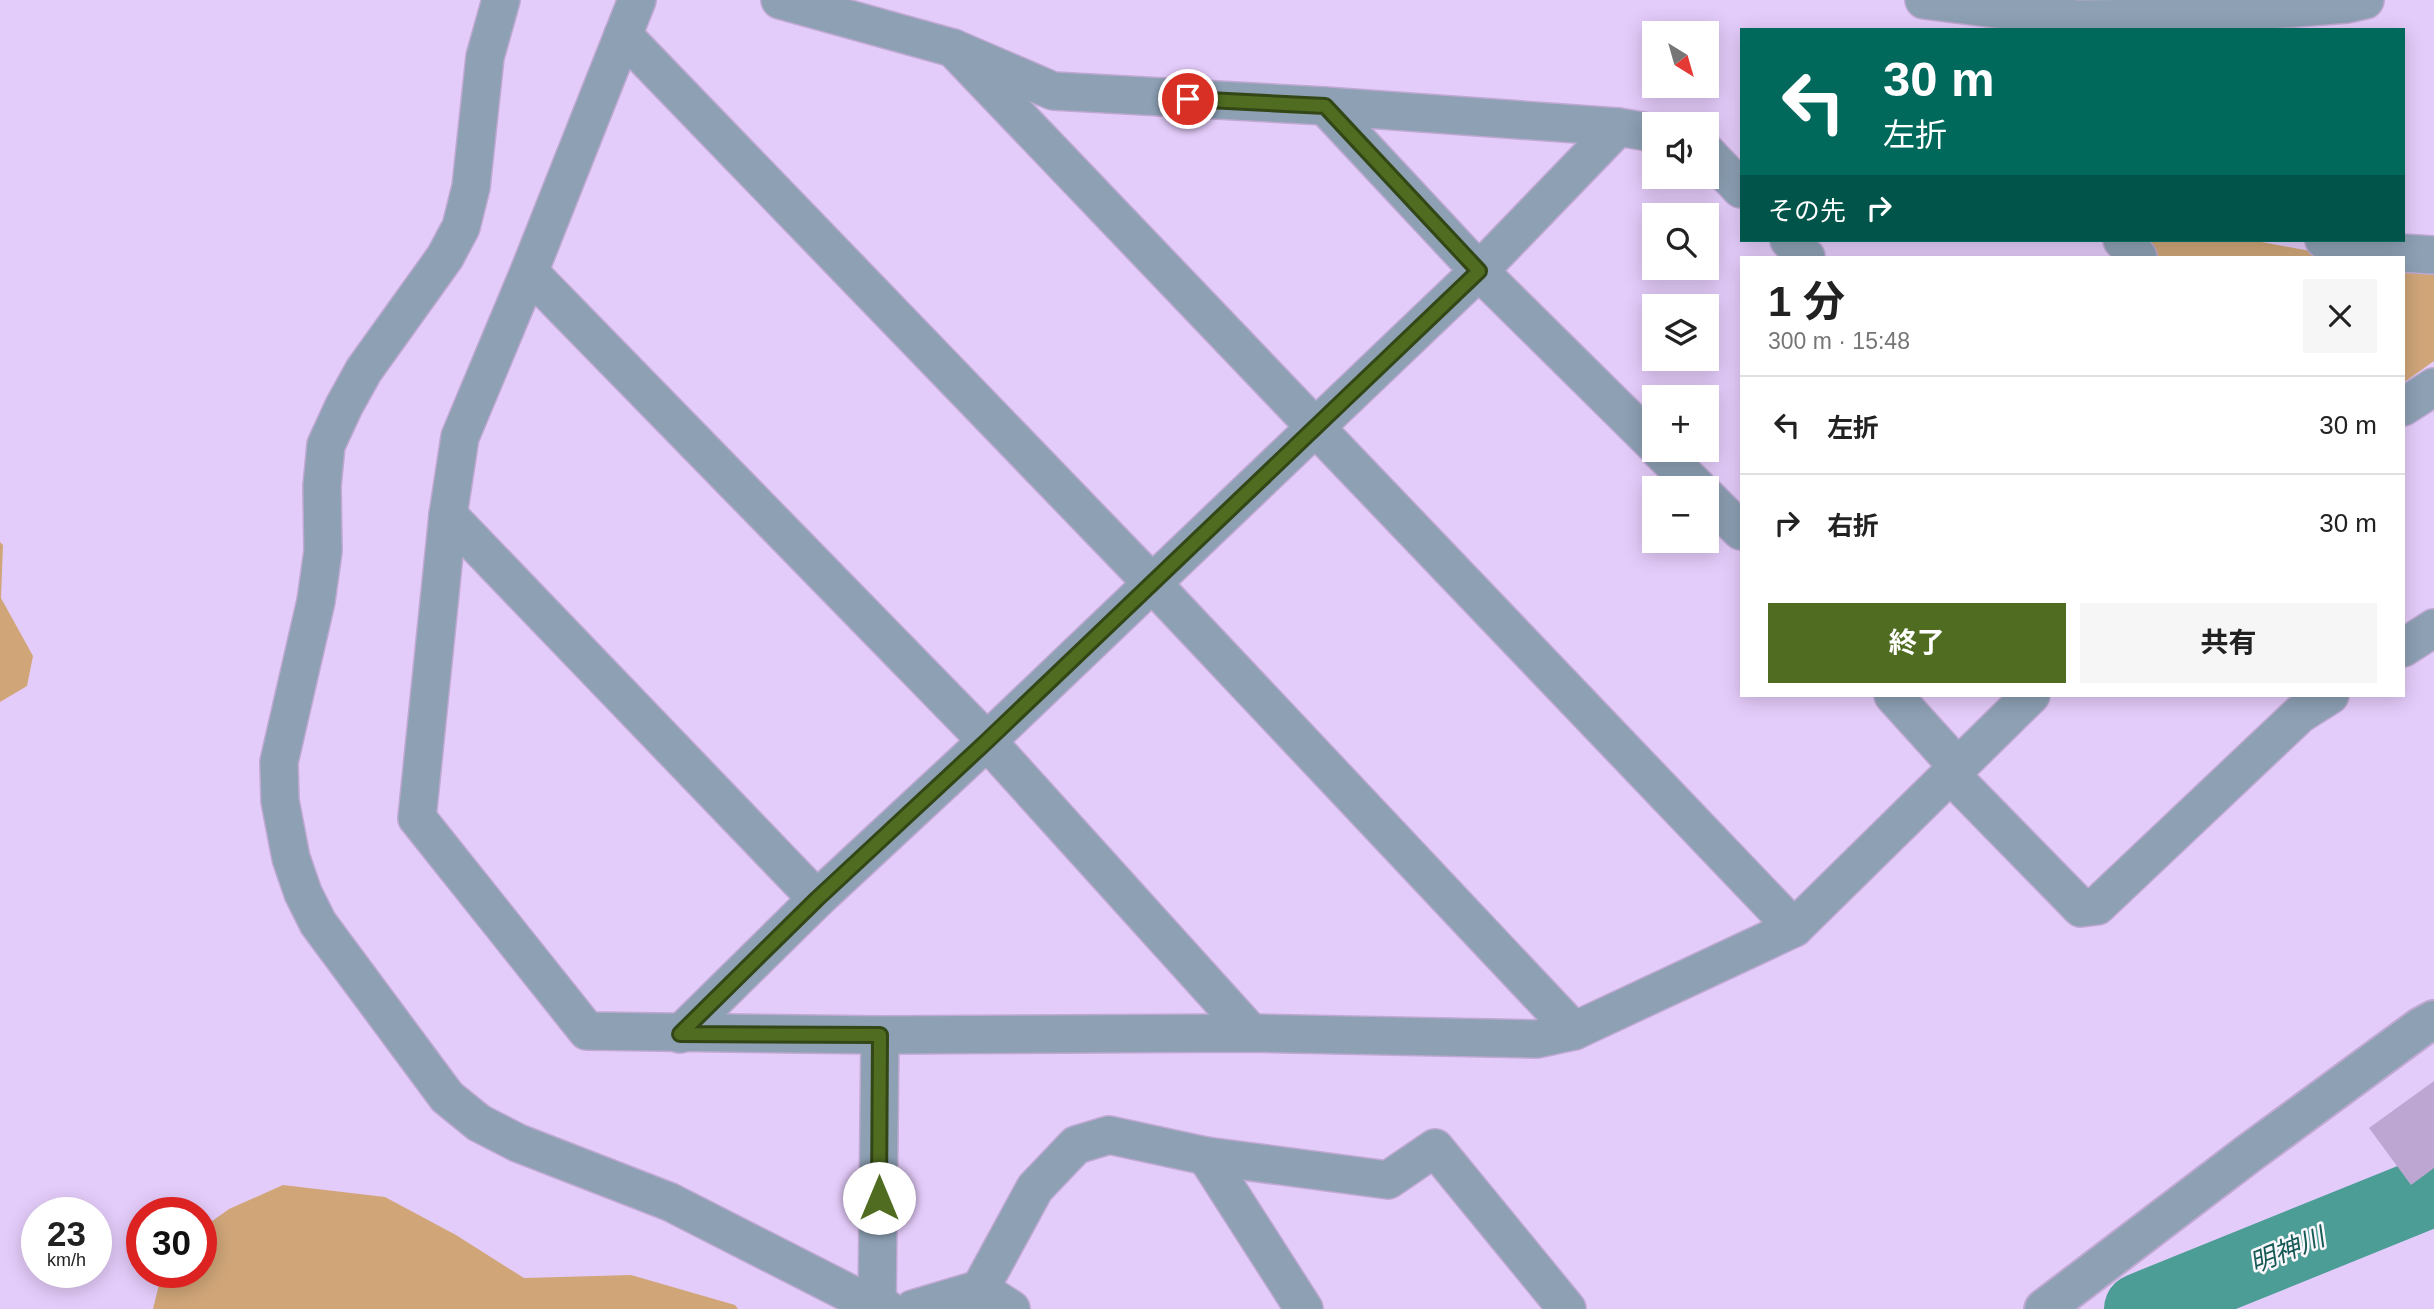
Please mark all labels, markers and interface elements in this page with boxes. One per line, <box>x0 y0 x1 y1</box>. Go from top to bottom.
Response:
north arrow <box>1642 21 1718 98</box>
map controls <box>1642 21 1719 553</box>
text: 30 m <box>1883 52 1995 106</box>
icon: left <box>1768 56 1859 147</box>
pin <box>1158 69 1218 129</box>
icon: arrive <box>1169 80 1207 118</box>
button: sound <box>1642 112 1719 189</box>
text: 左折 <box>1883 117 1947 153</box>
icon: right <box>1860 189 1898 227</box>
text: その先 <box>1768 196 1846 226</box>
button: search <box>1642 203 1719 280</box>
text: 1 分 <box>1768 278 1845 325</box>
button: close <box>2303 279 2377 353</box>
button: layers <box>1642 294 1719 371</box>
text: 300 m · 15:48 <box>1768 328 1910 354</box>
button: + <box>1642 385 1719 462</box>
icon: left <box>1768 406 1806 444</box>
text: 30 m <box>2319 410 2377 440</box>
text: 左折 <box>1827 413 1879 443</box>
button: − <box>1642 476 1719 553</box>
icon: right <box>1768 504 1806 542</box>
text: 30 m <box>2319 508 2377 538</box>
text: 右折 <box>1827 511 1879 541</box>
button: 終了 <box>1768 603 2066 683</box>
button: 共有 <box>2080 603 2377 683</box>
position arrow <box>842 1161 916 1235</box>
speed limit sign: 30 <box>126 1197 217 1288</box>
text: 23 <box>47 1214 86 1253</box>
water label: 明神川 <box>2245 1220 2332 1279</box>
text: km/h <box>47 1250 86 1270</box>

